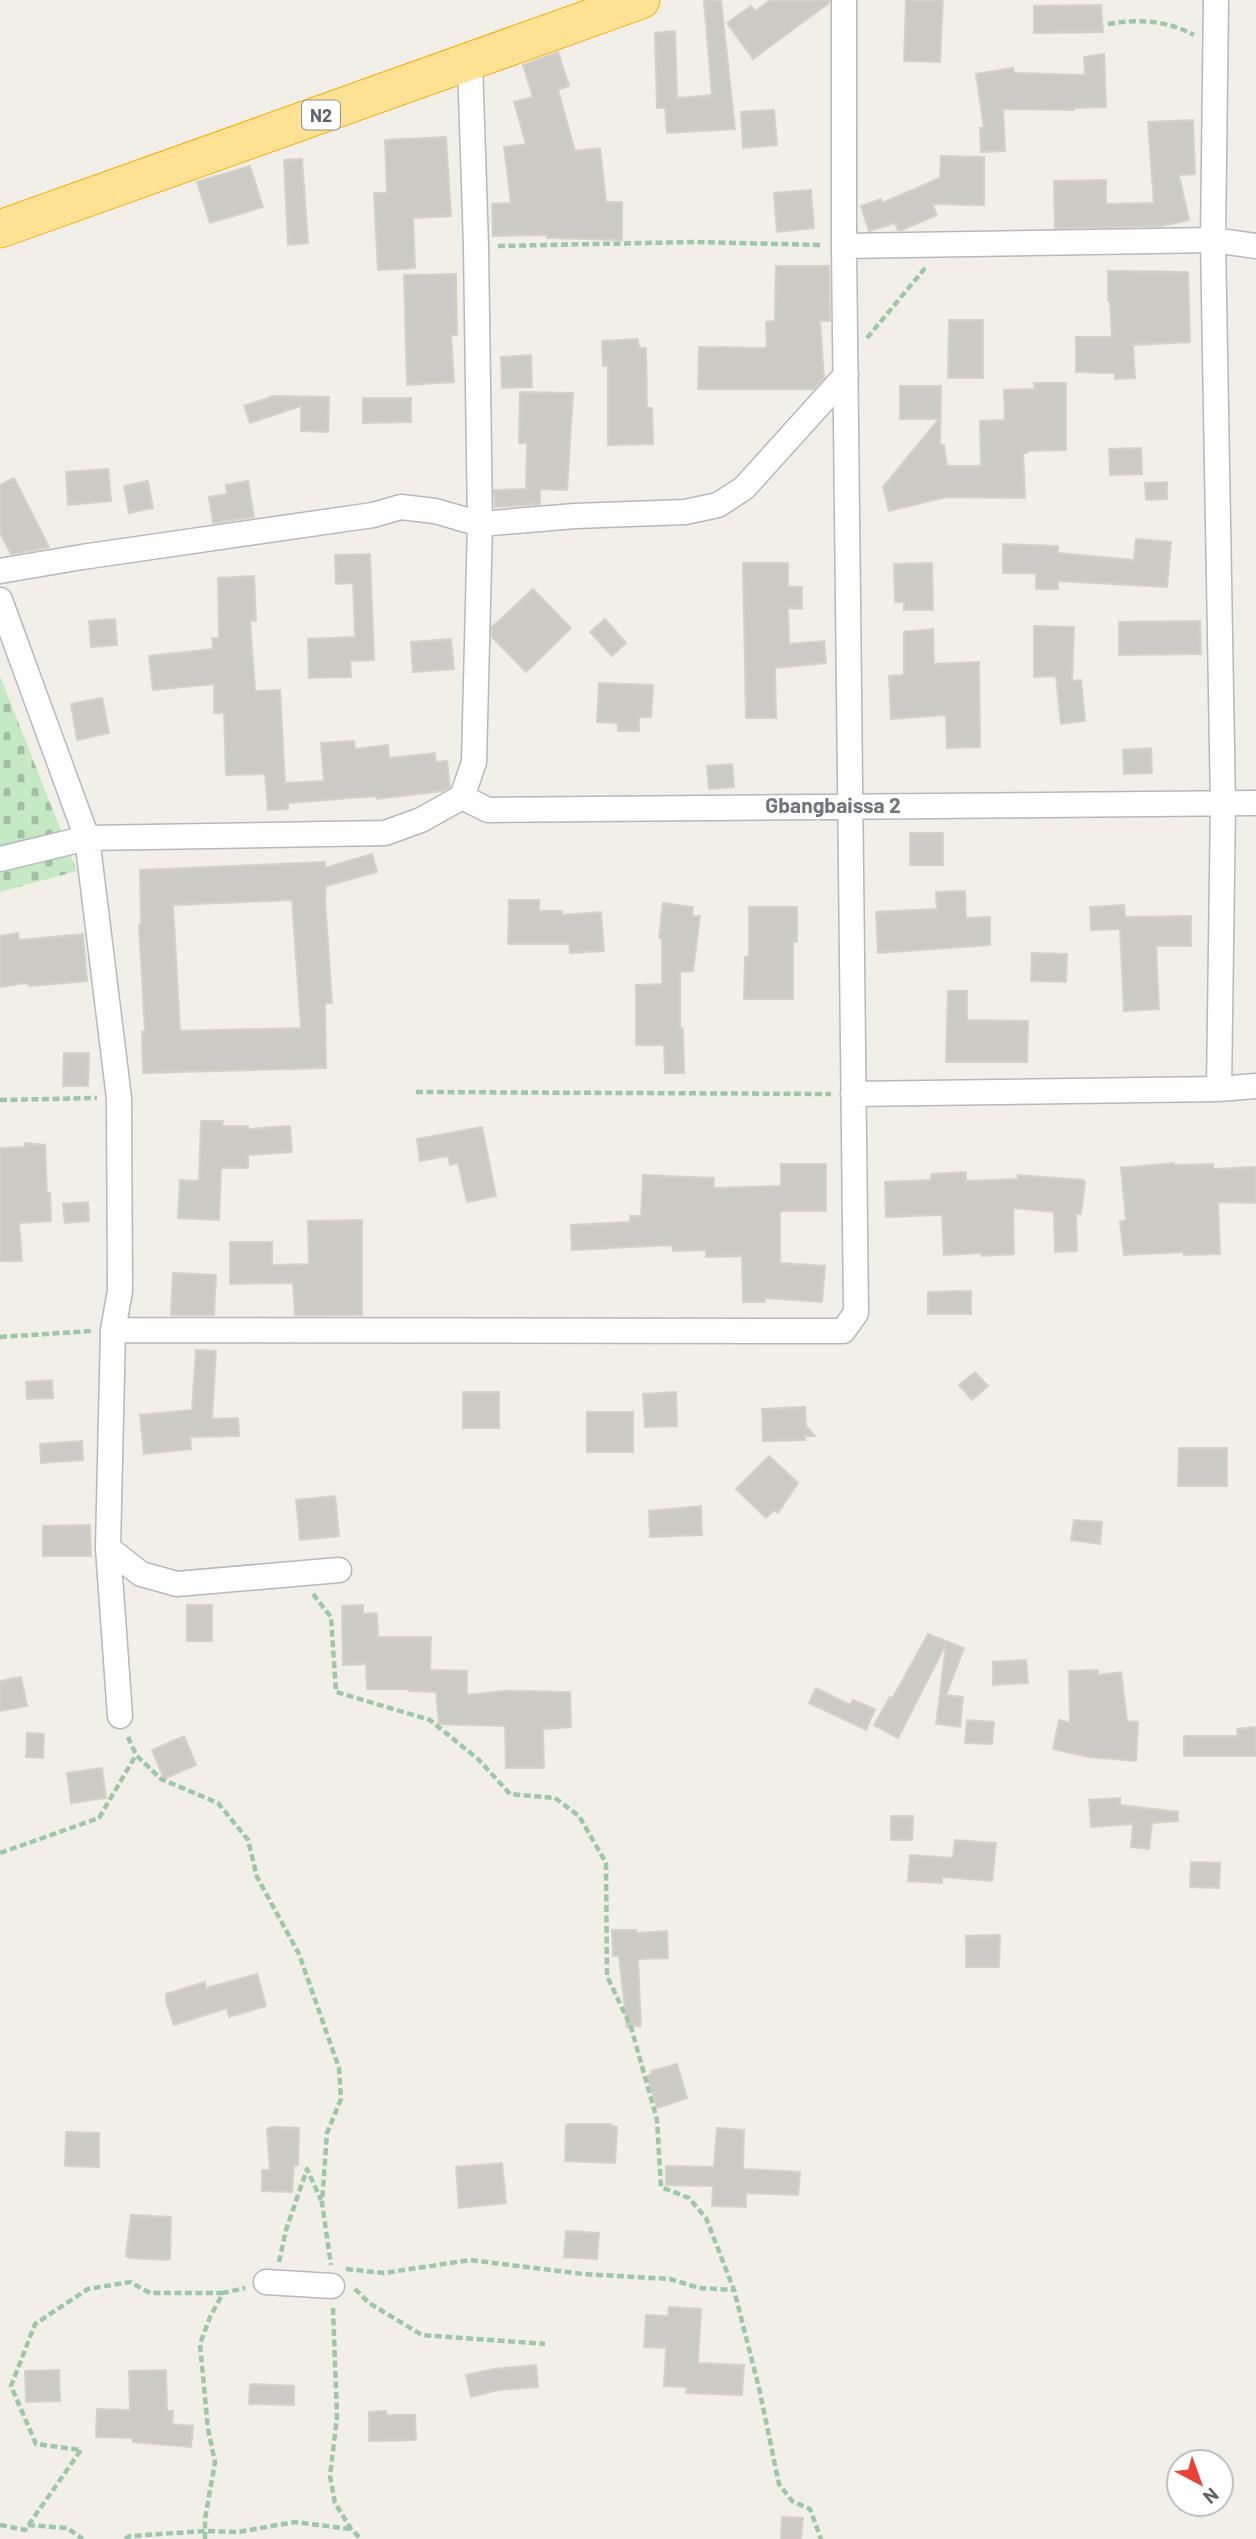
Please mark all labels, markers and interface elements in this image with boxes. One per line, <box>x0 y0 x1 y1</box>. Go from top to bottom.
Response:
road number: N2 <box>302 100 340 130</box>
district label: Gbangbaissa 2 <box>765 792 901 817</box>
north arrow <box>1165 2448 1235 2518</box>
text: N <box>1199 2483 1224 2509</box>

